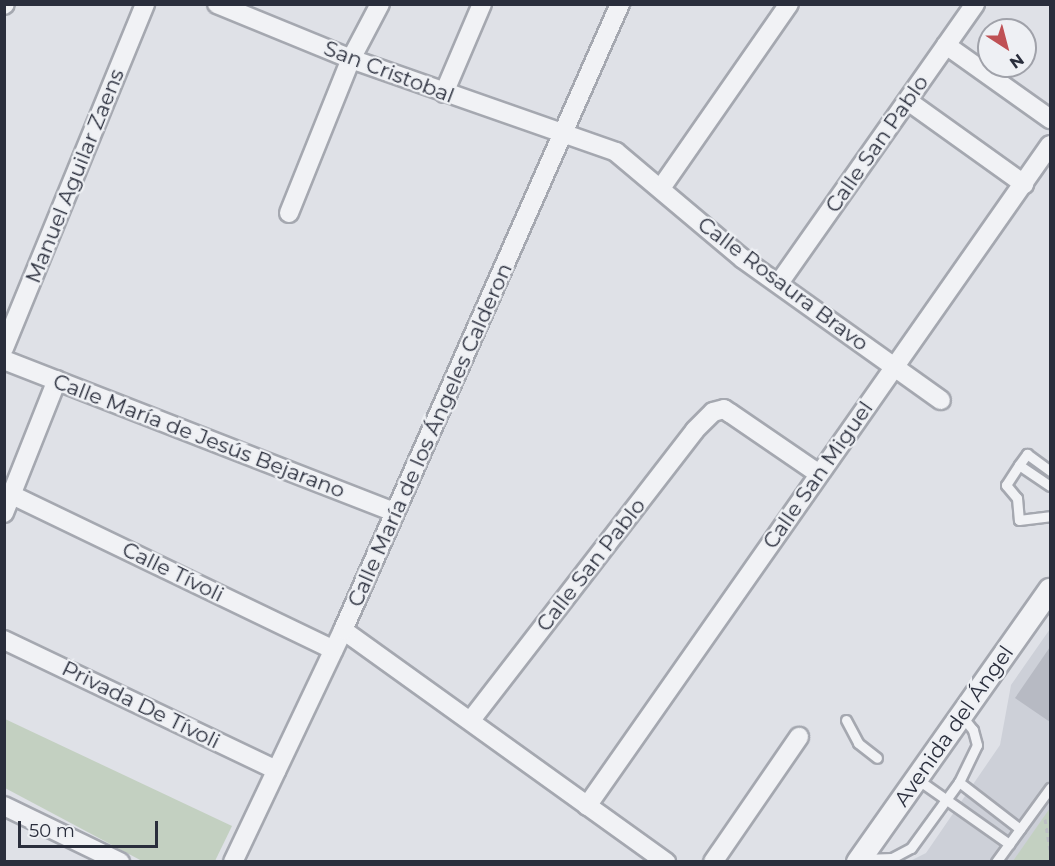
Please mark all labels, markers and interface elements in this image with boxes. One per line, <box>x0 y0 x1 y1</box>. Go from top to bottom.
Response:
north arrow <box>977 18 1037 78</box>
street label: San Cristobal <box>320 36 458 108</box>
text: N <box>1006 50 1028 73</box>
street label: Manuel Aguilar Zaens <box>20 65 130 287</box>
street label: Calle San Pablo <box>820 70 934 218</box>
street label: Calle Rosaura Bravo <box>693 212 873 356</box>
street label: Calle María de los Ángeles Calderon <box>343 259 517 611</box>
street label: Calle María de Jesús Bejarano <box>50 369 348 503</box>
street label: Calle San Miguel <box>758 396 878 554</box>
street label: Calle San Pablo <box>531 493 651 637</box>
street label: Calle Tívoli <box>118 537 228 607</box>
street label: Avenida del Ángel <box>889 641 1019 811</box>
street label: Privada De Tívoli <box>58 656 224 754</box>
scale bar <box>21 809 160 847</box>
text: 50 m <box>29 820 75 842</box>

